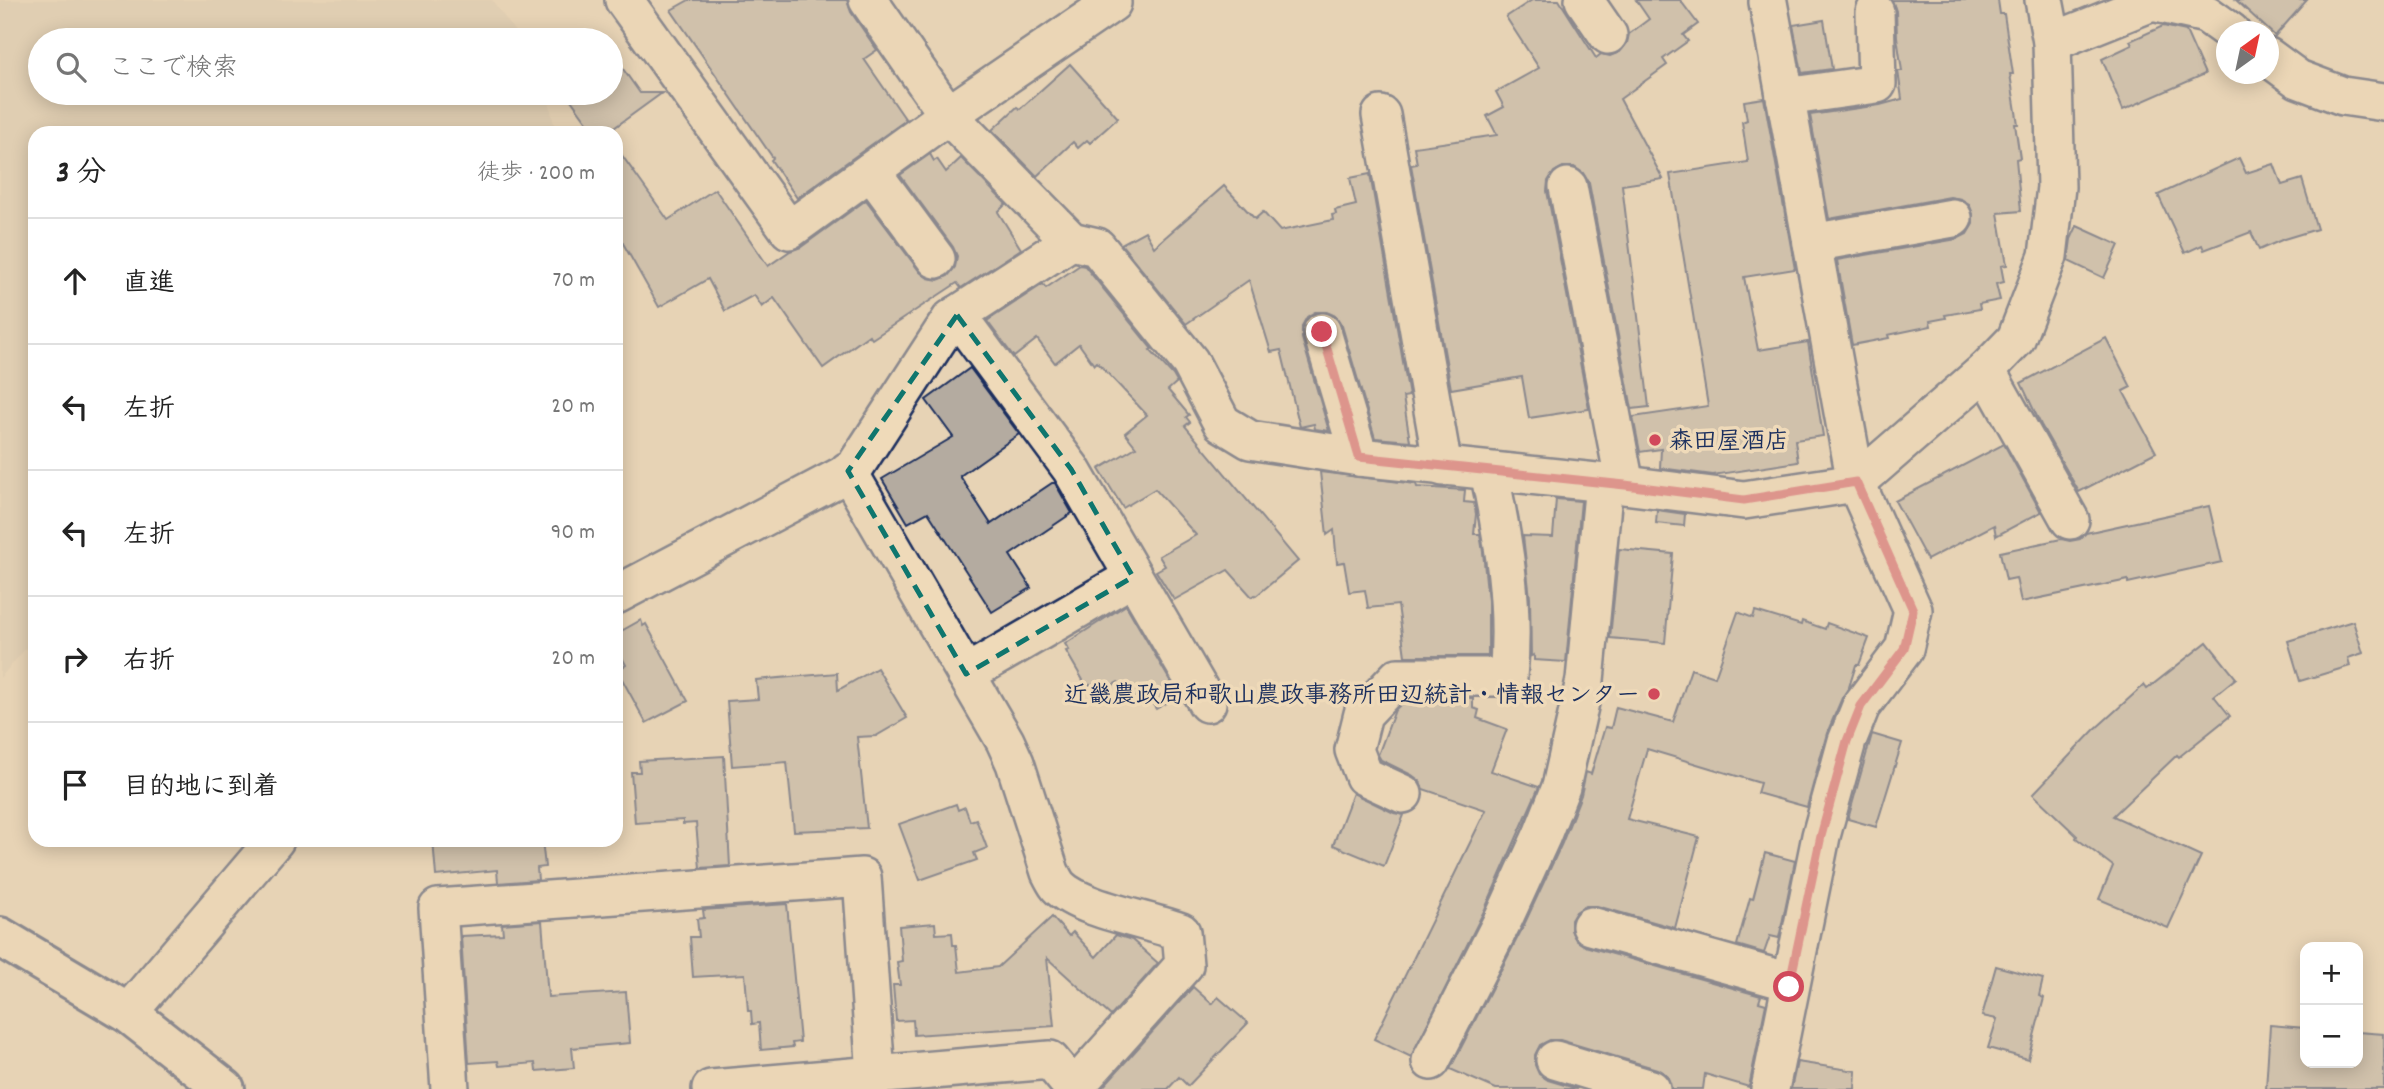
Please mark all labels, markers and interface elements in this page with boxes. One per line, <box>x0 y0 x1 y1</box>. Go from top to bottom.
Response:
north arrow <box>2216 21 2279 84</box>
search box <box>28 28 623 105</box>
icon: search <box>52 48 90 86</box>
text: ここで検索 <box>108 51 238 88</box>
text: 3 分 <box>56 154 106 197</box>
text: 徒歩 · 200 m <box>477 158 595 191</box>
icon: ahead <box>56 262 94 300</box>
text: 70 m <box>553 265 595 298</box>
text: 直進 <box>123 266 175 303</box>
route end <box>1306 316 1337 347</box>
icon: left <box>56 388 94 426</box>
text: 20 m <box>551 391 595 424</box>
text: 左折 <box>123 392 175 429</box>
place label: 森田屋酒店 <box>1669 426 1789 460</box>
marker: 森田屋酒店 <box>1647 432 1663 448</box>
icon: left <box>56 514 94 552</box>
text: 90 m <box>551 517 595 550</box>
text: 左折 <box>123 518 175 555</box>
icon: right <box>56 640 94 678</box>
text: 20 m <box>551 643 595 676</box>
text: 右折 <box>123 644 175 681</box>
place label: 近畿農政局和歌山農政事務所田辺統計・情報センター <box>1064 680 1640 714</box>
marker: 近畿農政局和歌山農政事務所田辺統計・情報センター <box>1646 686 1662 702</box>
icon: arrive <box>56 766 94 804</box>
text: 目的地に到着 <box>123 770 279 807</box>
map controls <box>2300 942 2363 1068</box>
button: + <box>2300 942 2363 1005</box>
route start <box>1773 971 1804 1002</box>
button: − <box>2300 1005 2363 1068</box>

